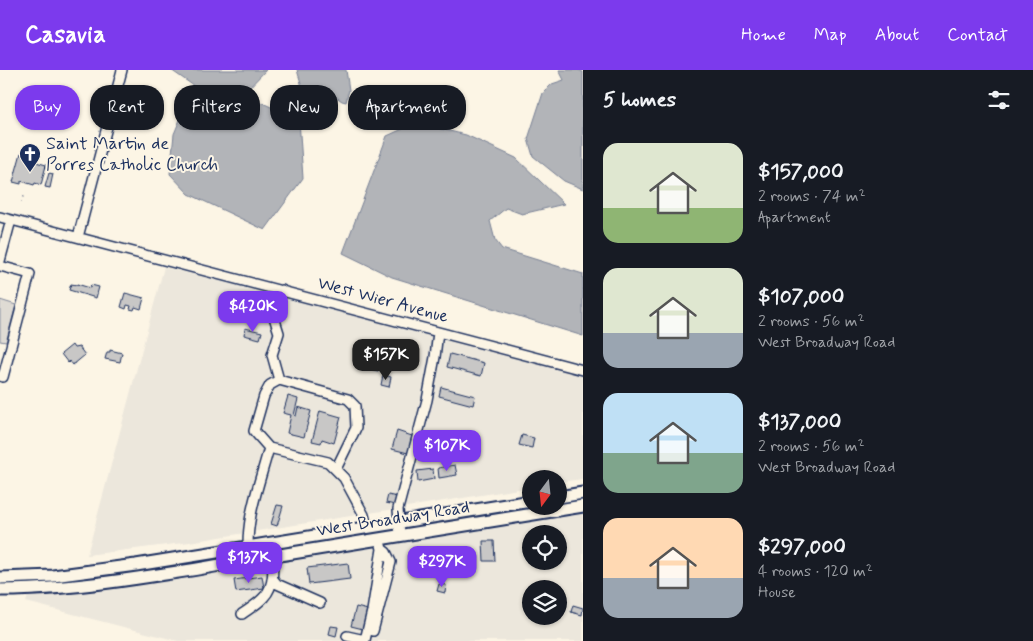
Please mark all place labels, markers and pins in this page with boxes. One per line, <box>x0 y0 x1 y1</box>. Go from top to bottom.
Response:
place label: Saint Martin de Porres Catholic Church <box>46 132 218 177</box>
church icon: Saint Martin de Porres Catholic Church <box>18 142 42 173</box>
pin: $420K <box>218 290 288 333</box>
pin: $157K <box>351 338 421 381</box>
pin: $107K <box>412 430 482 472</box>
pin: $137K <box>214 542 284 584</box>
pin: $297K <box>407 546 477 588</box>

